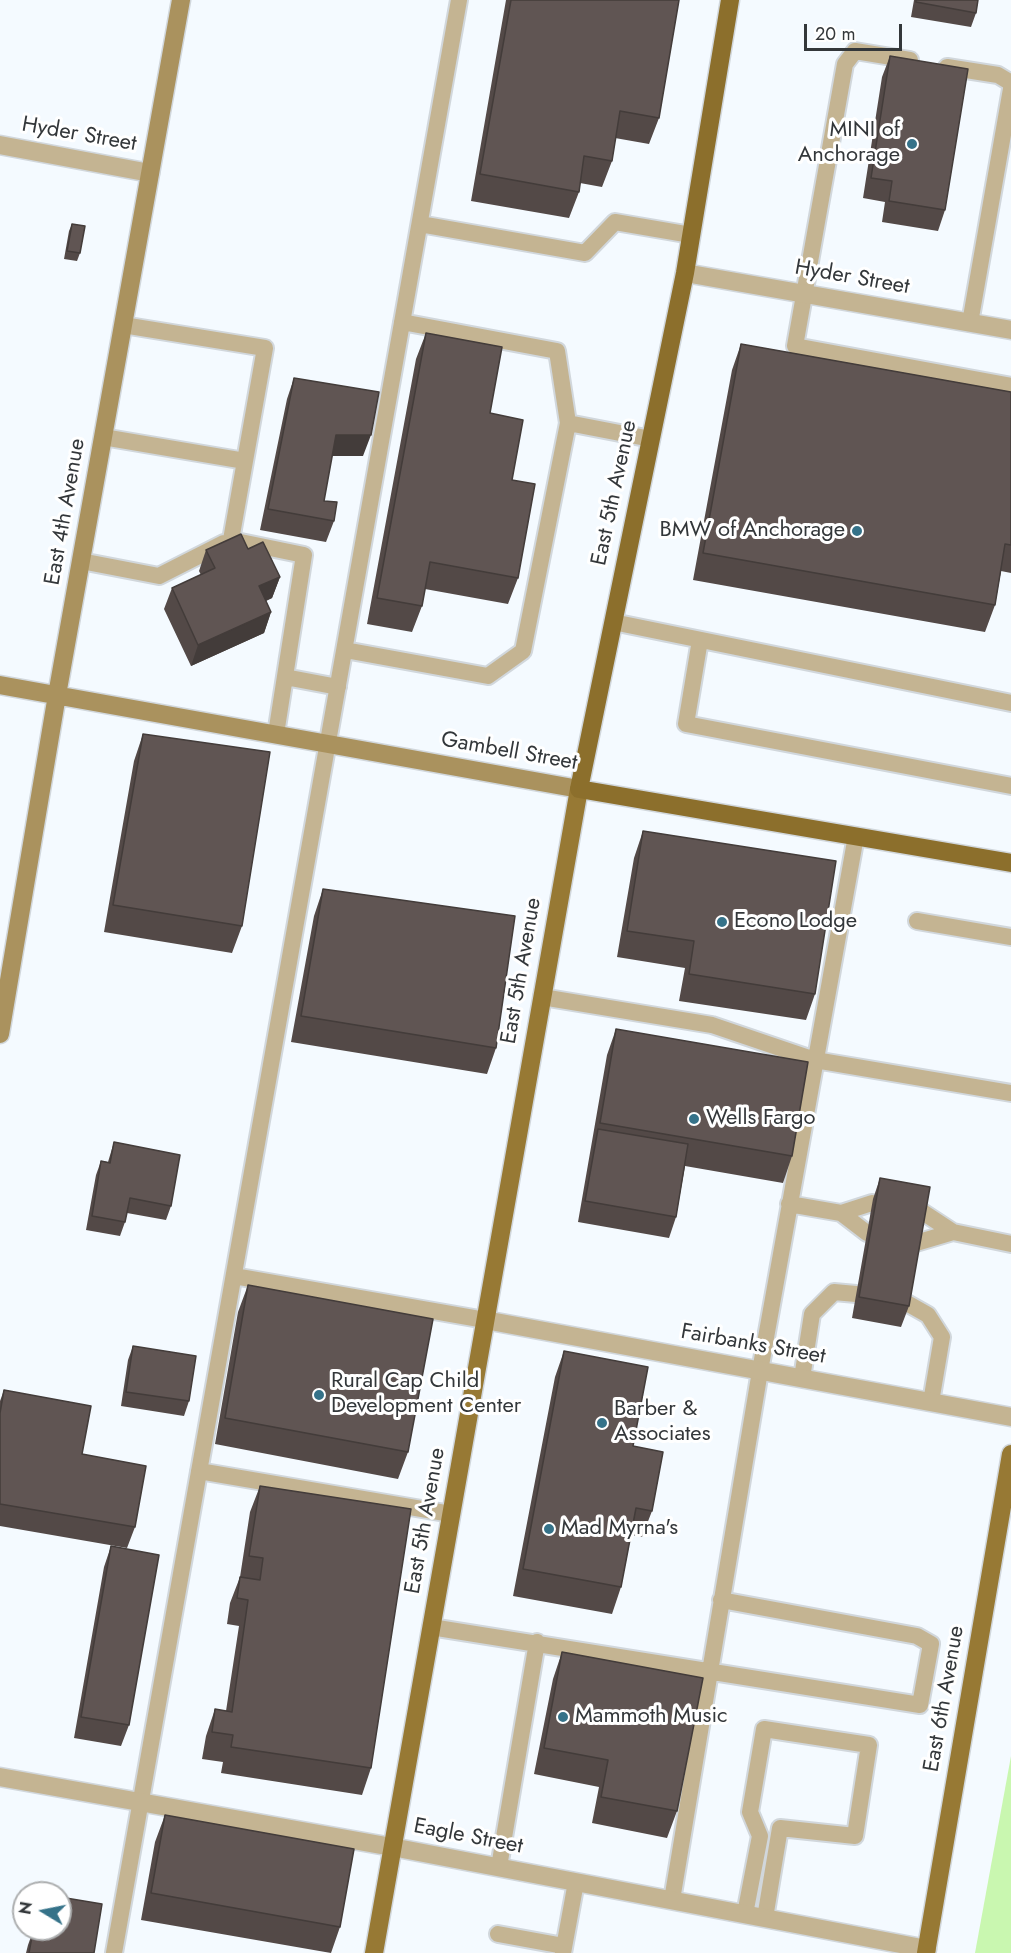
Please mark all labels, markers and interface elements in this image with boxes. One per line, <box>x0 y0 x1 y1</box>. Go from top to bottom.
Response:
scale bar <box>807 12 904 50</box>
text: 20 m <box>815 21 855 47</box>
street label: Hyder Street <box>20 112 138 158</box>
place label: MINI of Anchorage <box>798 118 900 170</box>
marker: MINI of Anchorage <box>905 137 919 151</box>
street label: Hyder Street <box>793 255 911 301</box>
street label: East 5th Avenue <box>587 418 643 568</box>
street label: East 4th Avenue <box>40 437 92 587</box>
place label: BMW of Anchorage <box>659 518 845 544</box>
marker: BMW of Anchorage <box>850 524 864 538</box>
street label: Gambell Street <box>439 727 579 777</box>
street label: East 5th Avenue <box>496 896 548 1046</box>
place label: Econo Lodge <box>734 909 857 935</box>
marker: Econo Lodge <box>715 915 729 929</box>
place label: Wells Fargo <box>706 1106 816 1132</box>
marker: Wells Fargo <box>687 1112 701 1126</box>
street label: Fairbanks Street <box>679 1319 827 1371</box>
place label: Rural Cap Child Development Center <box>331 1369 521 1420</box>
marker: Rural Cap Child Development Center <box>312 1388 326 1402</box>
place label: Barber & Associates <box>614 1397 711 1448</box>
marker: Barber & Associates <box>595 1416 609 1430</box>
street label: East 5th Avenue <box>400 1446 452 1596</box>
place label: Mad Myrna's <box>561 1516 678 1542</box>
marker: Mad Myrna's <box>542 1522 556 1536</box>
street label: East 6th Avenue <box>919 1624 971 1774</box>
place label: Mammoth Music <box>575 1704 728 1730</box>
marker: Mammoth Music <box>556 1710 570 1724</box>
street label: Eagle Street <box>411 1813 525 1861</box>
north arrow <box>12 1881 72 1941</box>
text: N <box>13 1900 38 1916</box>

